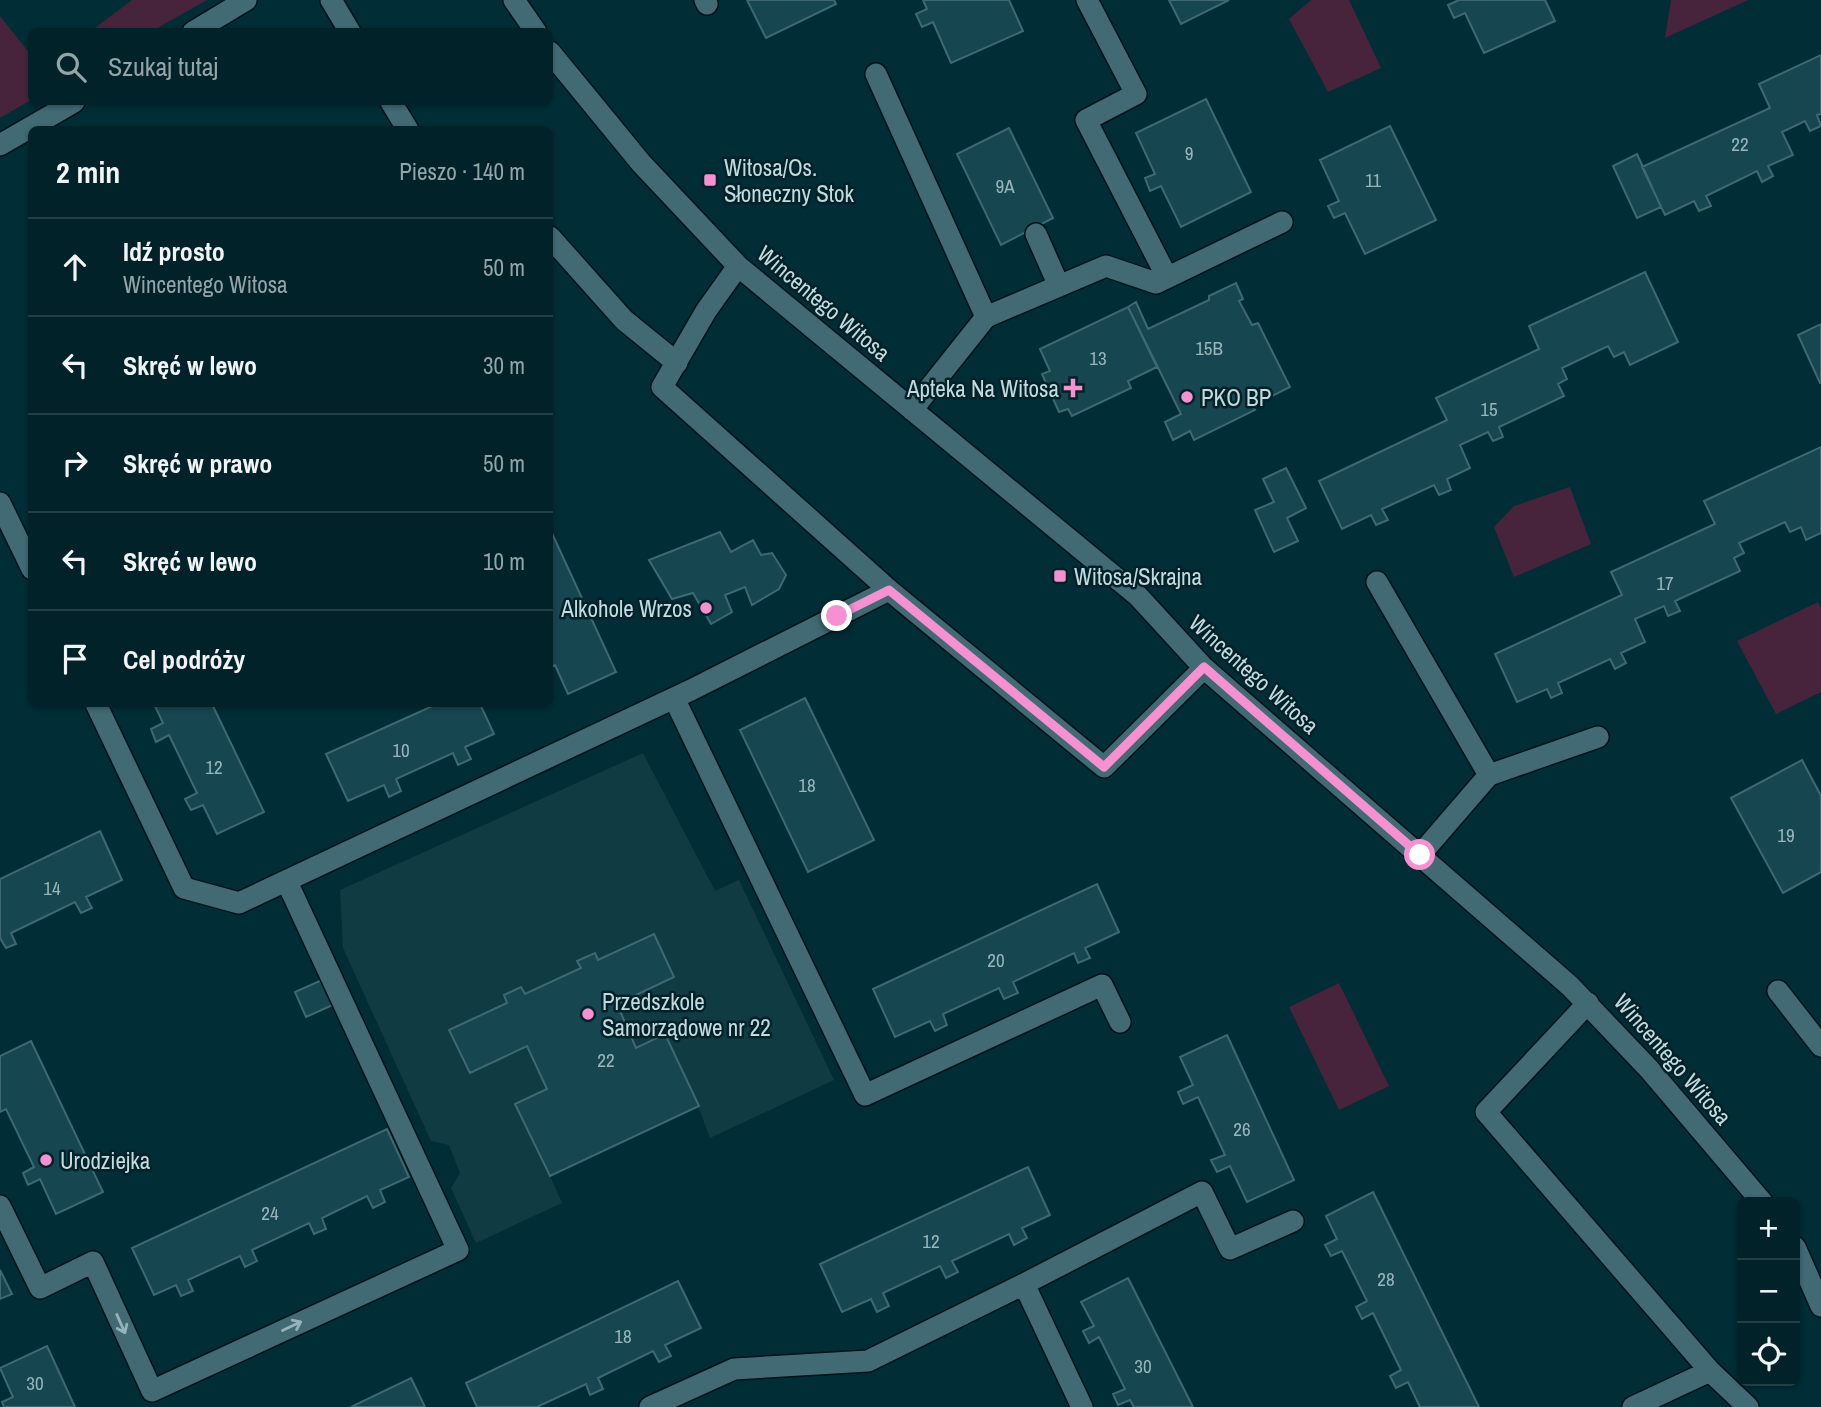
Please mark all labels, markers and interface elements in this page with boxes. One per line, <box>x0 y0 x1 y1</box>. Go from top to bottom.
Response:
search box <box>28 28 553 105</box>
icon: search <box>52 48 90 86</box>
text: Szukaj tutaj <box>108 49 218 84</box>
house number: 22 <box>1731 131 1749 157</box>
house number: 9 <box>1185 140 1193 166</box>
text: 2 min <box>56 152 120 192</box>
place label: Witosa/Os. Słoneczny Stok <box>724 152 855 209</box>
text: Pieszo · 140 m <box>399 156 525 187</box>
house number: 11 <box>1365 167 1381 193</box>
marker: Witosa/Os. Słoneczny Stok <box>702 172 718 188</box>
house number: 9A <box>995 173 1015 199</box>
text: Idź prosto <box>123 234 225 269</box>
street label: Wincentego Witosa <box>751 238 897 368</box>
icon: ahead <box>56 248 94 286</box>
text: 50 m <box>483 252 525 283</box>
text: Wincentego Witosa <box>123 269 288 300</box>
house number: 15B <box>1195 335 1223 361</box>
house number: 13 <box>1089 345 1107 371</box>
icon: left <box>56 346 94 384</box>
text: Skręć w lewo <box>123 348 257 383</box>
text: 30 m <box>483 350 525 381</box>
place label: Apteka Na Witosa <box>906 373 1060 404</box>
marker: Apteka Na Witosa <box>1065 380 1081 396</box>
place label: PKO BP <box>1201 382 1271 413</box>
marker: PKO BP <box>1179 389 1195 405</box>
house number: 15 <box>1480 396 1498 422</box>
icon: right <box>56 444 94 482</box>
text: Skręć w prawo <box>123 446 272 481</box>
text: 50 m <box>483 448 525 479</box>
icon: left <box>56 542 94 580</box>
text: Skręć w lewo <box>123 544 257 579</box>
text: 10 m <box>483 546 525 577</box>
place label: Witosa/Skrajna <box>1074 561 1202 592</box>
marker: Witosa/Skrajna <box>1052 568 1068 584</box>
house number: 17 <box>1656 570 1674 596</box>
place label: Alkohole Wrzos <box>560 593 692 624</box>
marker: Alkohole Wrzos <box>698 600 714 616</box>
route end <box>821 600 852 631</box>
street label: Wincentego Witosa <box>1182 607 1326 741</box>
icon: arrive <box>56 640 94 678</box>
text: Cel podróży <box>123 642 245 677</box>
house number: 10 <box>392 737 410 763</box>
house number: 12 <box>205 754 223 780</box>
house number: 18 <box>798 772 816 798</box>
house number: 19 <box>1777 822 1795 848</box>
route start <box>1404 839 1435 870</box>
house number: 14 <box>43 875 61 901</box>
house number: 20 <box>987 947 1005 973</box>
place label: Przedszkole Samorządowe nr 22 <box>602 986 771 1043</box>
street label: Wincentego Witosa <box>1607 987 1739 1132</box>
marker: Przedszkole Samorządowe nr 22 <box>580 1006 596 1022</box>
house number: 22 <box>597 1047 615 1073</box>
house number: 26 <box>1233 1116 1251 1142</box>
place label: Urodziejka <box>60 1145 151 1176</box>
marker: Urodziejka <box>38 1152 54 1168</box>
map controls <box>1737 1197 1800 1386</box>
button: + <box>1737 1197 1800 1260</box>
house number: 24 <box>261 1200 279 1226</box>
house number: 12 <box>922 1228 940 1254</box>
button: − <box>1737 1260 1800 1323</box>
house number: 28 <box>1377 1266 1395 1292</box>
one-way arrow <box>115 1313 128 1334</box>
one-way arrow <box>281 1319 302 1332</box>
house number: 18 <box>614 1323 632 1349</box>
button: locate <box>1737 1323 1800 1386</box>
house number: 30 <box>1134 1353 1152 1379</box>
house number: 30 <box>26 1370 44 1396</box>

